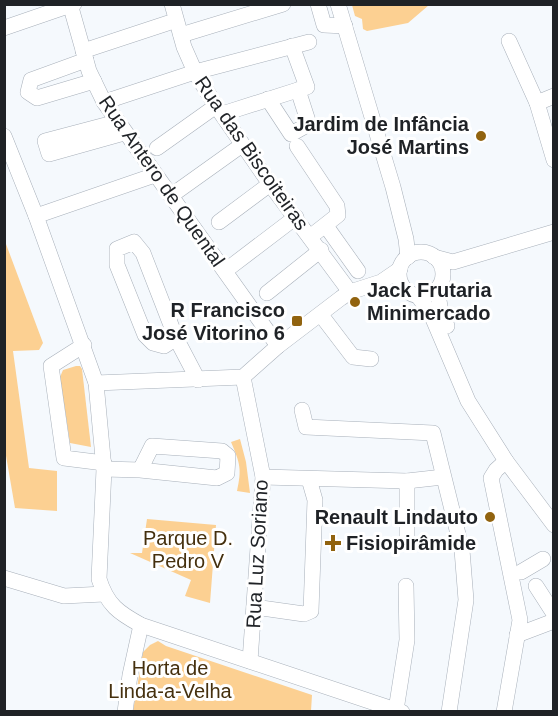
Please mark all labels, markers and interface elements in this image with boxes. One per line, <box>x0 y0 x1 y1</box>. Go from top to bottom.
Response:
street label: Rua das Biscoiteiras <box>191 72 313 234</box>
street label: Rua Antero de Quental <box>95 91 229 271</box>
place label: Jardim de Infância José Martins <box>293 113 470 158</box>
marker: Jardim de Infância José Martins <box>474 129 488 143</box>
place label: Jack Frutaria Minimercado <box>367 279 492 324</box>
marker: Jack Frutaria Minimercado <box>348 295 362 309</box>
place label: R Francisco José Vitorino 6 <box>142 299 285 344</box>
marker: R Francisco José Vitorino 6 <box>290 314 304 328</box>
street label: Rua Luz Soriano <box>242 479 272 629</box>
place label: Renault Lindauto <box>315 506 478 528</box>
marker: Renault Lindauto <box>483 510 497 524</box>
park label: Parque D. Pedro V <box>143 527 233 572</box>
place label: Fisiopirâmide <box>346 532 476 554</box>
marker: Fisiopirâmide <box>324 534 342 552</box>
park label: Horta de Linda-a-Velha <box>108 657 233 702</box>

